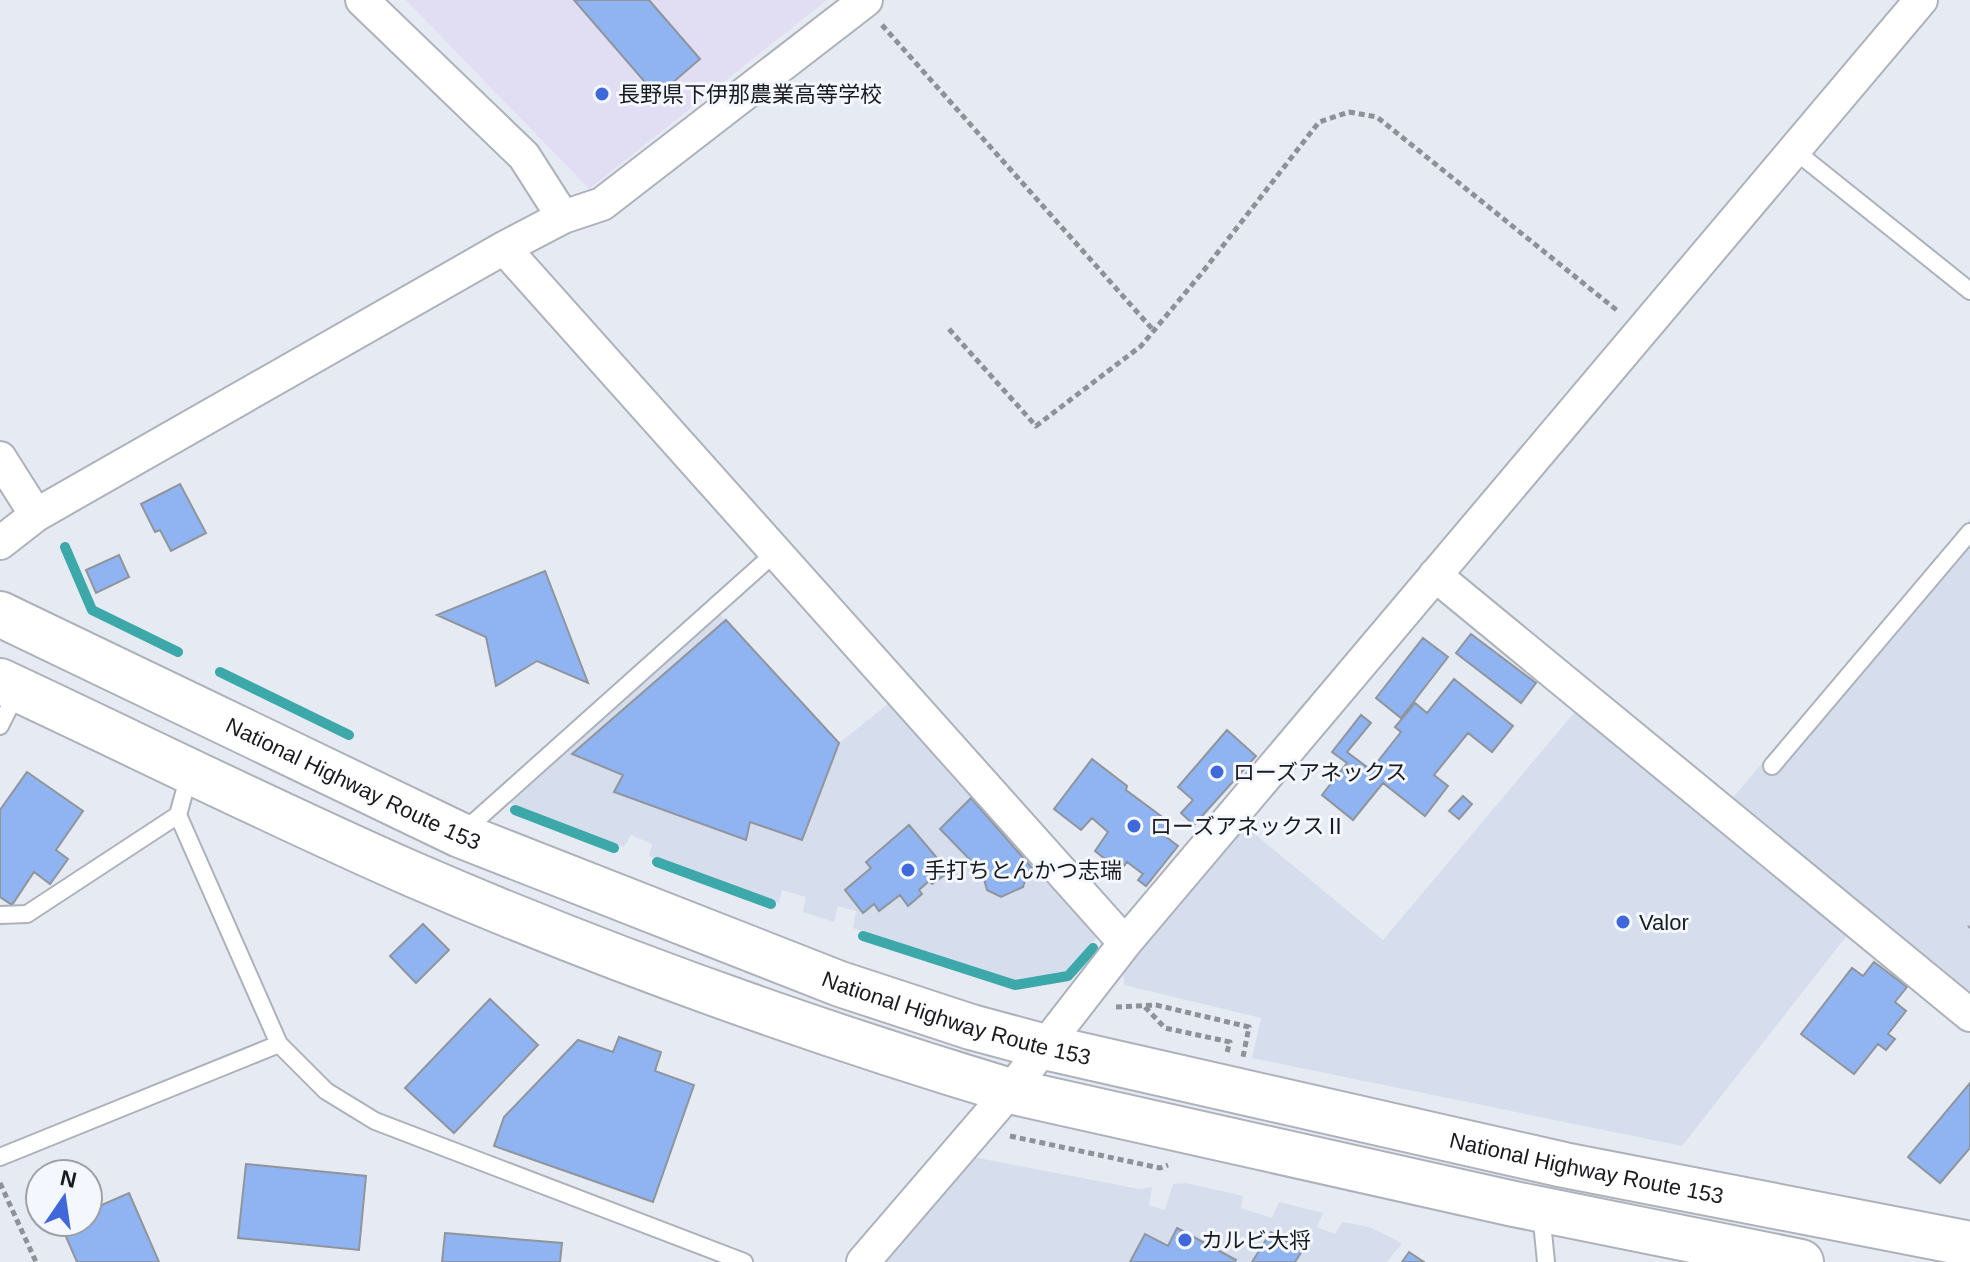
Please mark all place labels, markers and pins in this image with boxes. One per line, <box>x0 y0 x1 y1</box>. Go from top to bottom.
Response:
place label: 長野県下伊那農業高等学校 <box>618 82 882 107</box>
marker: 長野県下伊那農業高等学校 <box>593 85 611 103</box>
place label: ローズアネックス <box>1233 760 1407 785</box>
marker: ローズアネックス <box>1208 763 1226 781</box>
place label: ローズアネックスⅡ <box>1150 814 1346 839</box>
marker: ローズアネックスⅡ <box>1125 817 1143 835</box>
place label: 手打ちとんかつ志瑞 <box>924 858 1122 883</box>
marker: 手打ちとんかつ志瑞 <box>899 861 917 879</box>
place label: Valor <box>1639 910 1689 935</box>
marker: Valor <box>1614 913 1632 931</box>
place label: カルビ大将 <box>1201 1228 1311 1253</box>
marker: カルビ大将 <box>1176 1231 1194 1249</box>

